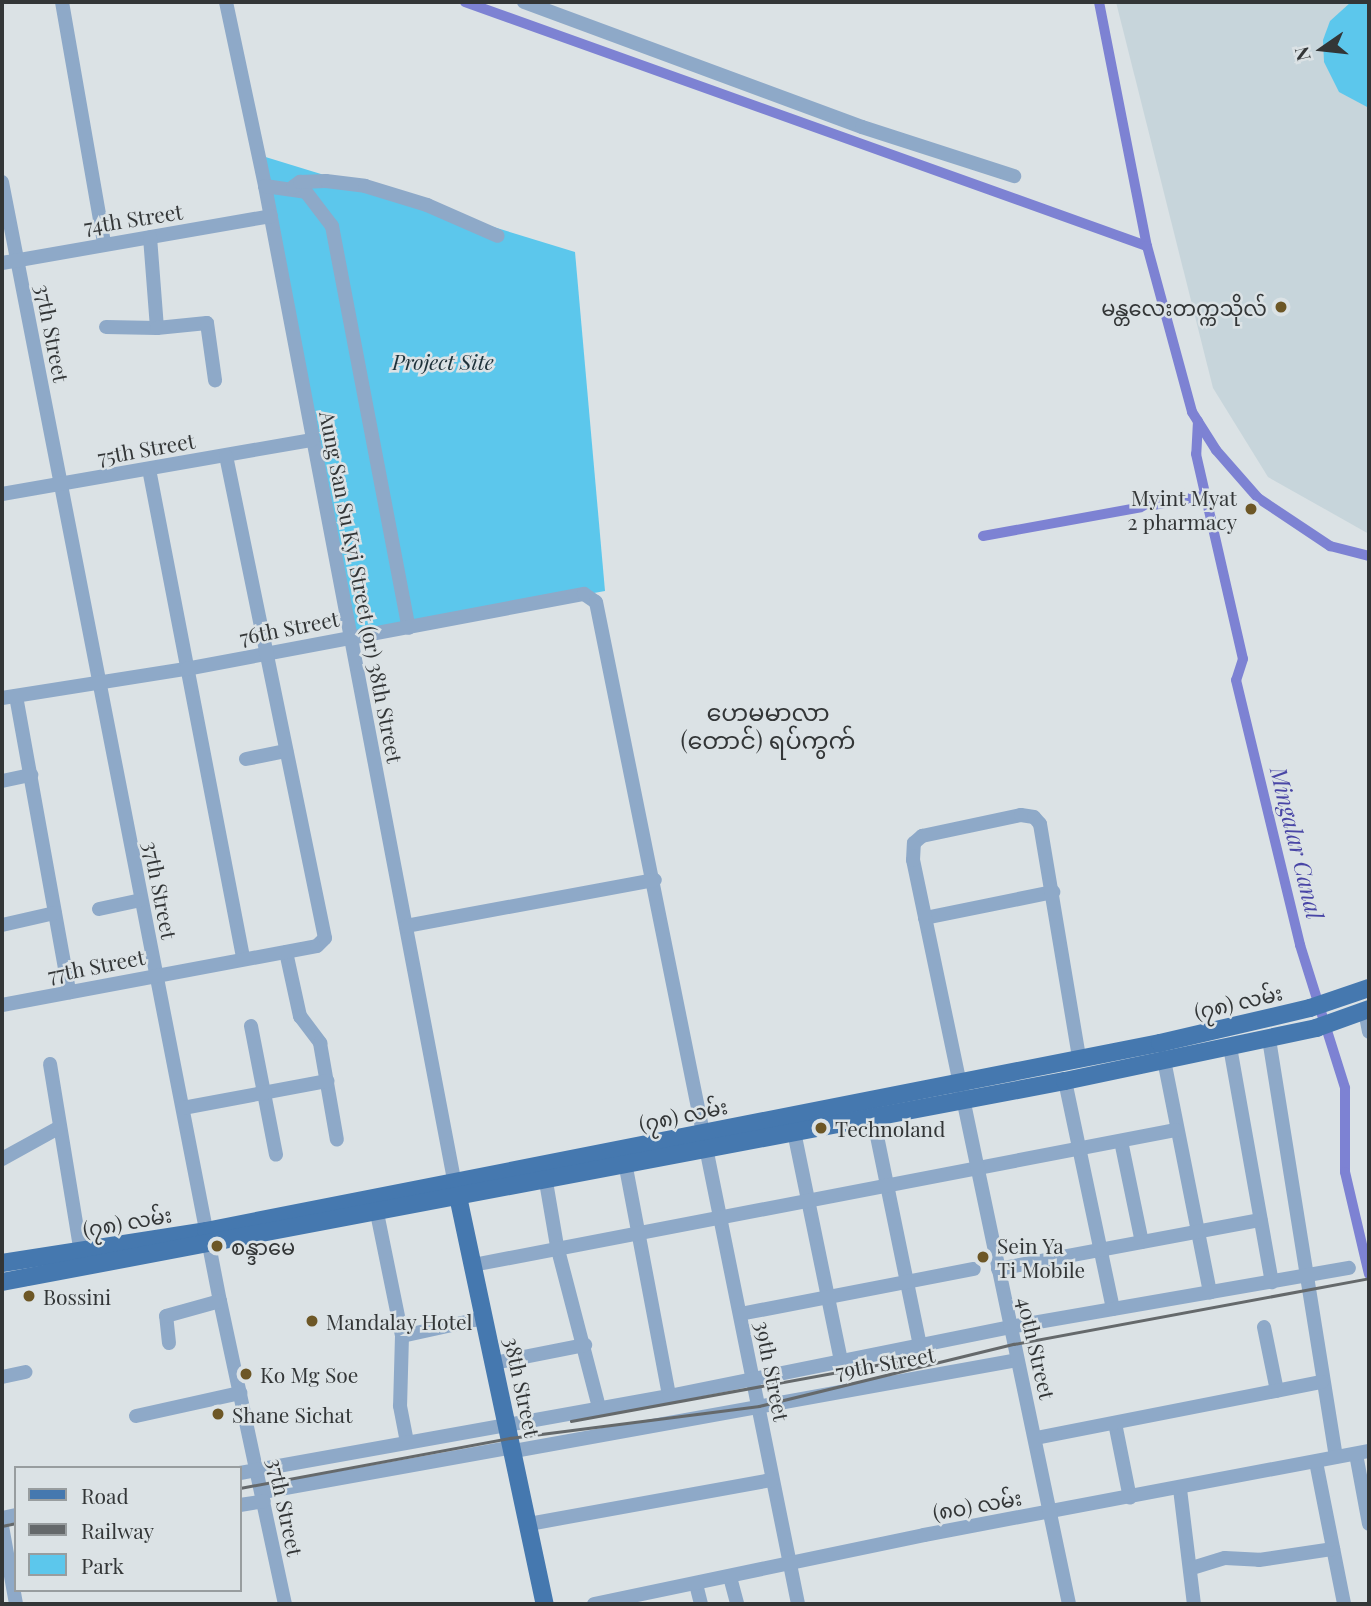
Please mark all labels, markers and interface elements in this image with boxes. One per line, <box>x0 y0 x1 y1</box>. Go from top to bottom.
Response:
north arrow <box>1287 14 1357 84</box>
text: N <box>1287 44 1316 64</box>
street label: 74th Street <box>82 198 184 238</box>
street label: 37th Street <box>31 282 75 384</box>
place label: မန္တလေးတက္ကသိုလ် <box>1101 294 1267 320</box>
marker: မန္တလေးတက္ကသိုလ် <box>1273 299 1289 315</box>
park label: Project Site <box>392 348 494 374</box>
street label: Aung San Su Kyi Street (or) 38th Street <box>315 409 409 765</box>
street label: 75th Street <box>95 427 197 469</box>
place label: Myint Myat 2 pharmacy <box>1127 484 1237 534</box>
marker: Myint Myat 2 pharmacy <box>1243 501 1259 517</box>
street label: 76th Street <box>237 605 341 649</box>
district label: ဟေမမာလာ (တောင်) ရပ်ကွက် <box>680 698 856 754</box>
water label: Mingalar Canal <box>1265 764 1329 922</box>
street label: 37th Street <box>139 839 183 941</box>
street label: 77th Street <box>45 943 147 987</box>
street label: (၇၈) လမ်း <box>1191 979 1285 1023</box>
street label: (၇၈) လမ်း <box>636 1092 730 1136</box>
place label: Technoland <box>835 1115 945 1141</box>
marker: Technoland <box>813 1120 829 1136</box>
street label: (၇၈) လမ်း <box>81 1201 173 1241</box>
place label: Sein Ya Ti Mobile <box>997 1232 1085 1282</box>
place label: စန္ဒာမေ <box>231 1233 295 1259</box>
marker: စန္ဒာမေ <box>209 1238 225 1254</box>
marker: Sein Ya Ti Mobile <box>975 1249 991 1265</box>
place label: Bossini <box>43 1283 111 1309</box>
marker: Bossini <box>21 1288 37 1304</box>
street label: 40th Street <box>1013 1294 1061 1402</box>
place label: Mandalay Hotel <box>326 1308 473 1334</box>
marker: Mandalay Hotel <box>304 1313 320 1329</box>
street label: 39th Street <box>751 1319 795 1423</box>
street label: 38th Street <box>500 1335 546 1439</box>
street label: 79th Street <box>833 1341 937 1383</box>
place label: Ko Mg Soe <box>260 1361 358 1387</box>
marker: Ko Mg Soe <box>238 1366 254 1382</box>
place label: Shane Sichat <box>232 1401 352 1427</box>
marker: Shane Sichat <box>210 1406 226 1422</box>
street label: 37th Street <box>263 1456 309 1558</box>
legend <box>14 1466 242 1592</box>
text: Road <box>81 1481 129 1509</box>
street label: (၈၀) လမ်း <box>930 1484 1024 1524</box>
text: Railway <box>81 1516 154 1544</box>
text: Park <box>81 1551 124 1579</box>

